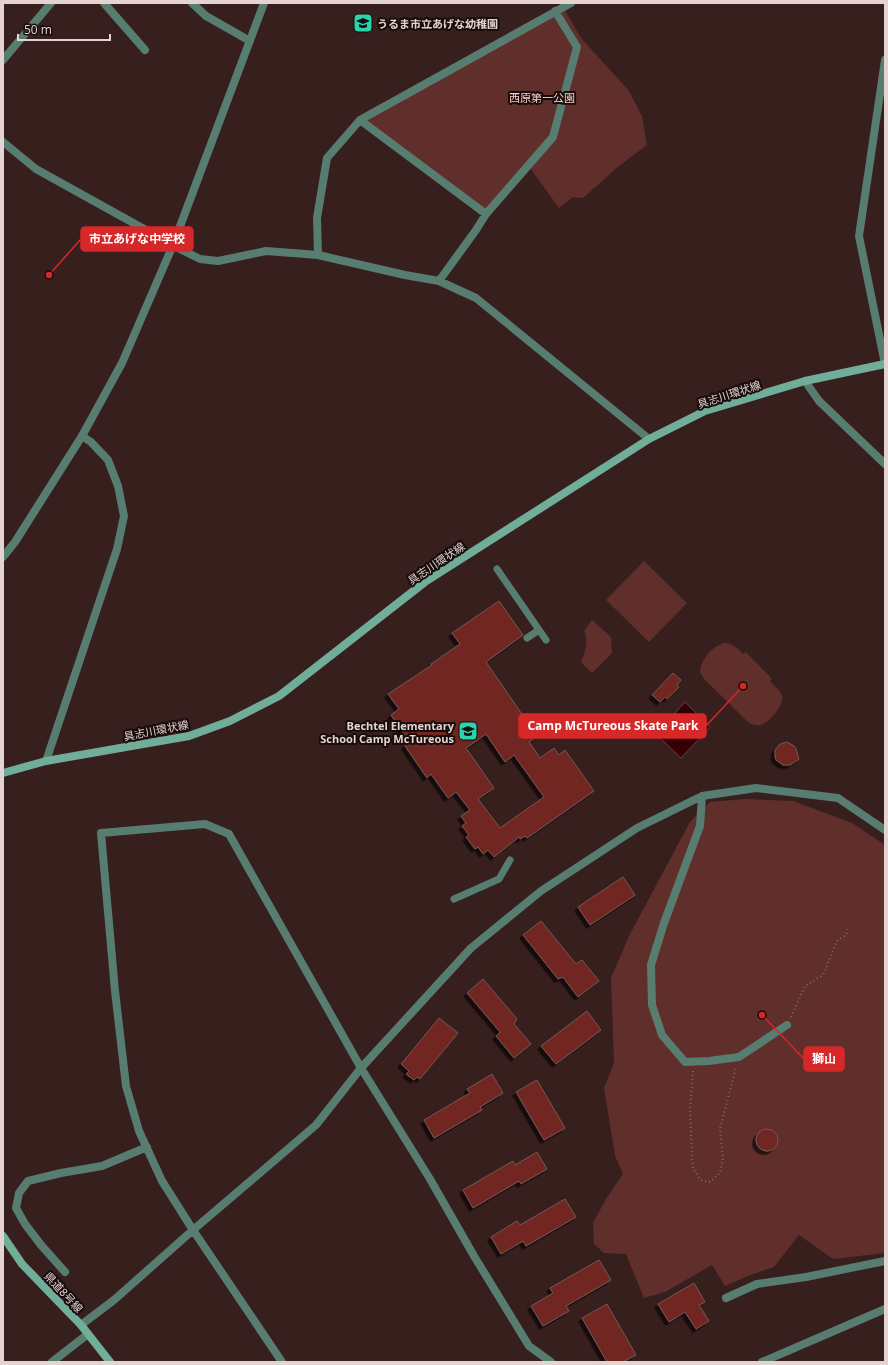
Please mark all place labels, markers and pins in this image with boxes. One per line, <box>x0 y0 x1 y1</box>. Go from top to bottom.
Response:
school or university icon: うるま市立あげな幼稚園 <box>352 12 374 34</box>
place label: うるま市立あげな幼稚園 <box>377 16 498 31</box>
callout: 市立あげな中学校 <box>81 227 193 251</box>
callout: Camp McTureous Skate Park <box>519 714 706 738</box>
place label: Bechtel Elementary School Camp McTureous <box>320 718 455 746</box>
school or university icon: Bechtel Elementary School Camp McTureous <box>457 720 479 742</box>
callout: 獅山 <box>804 1047 844 1071</box>

